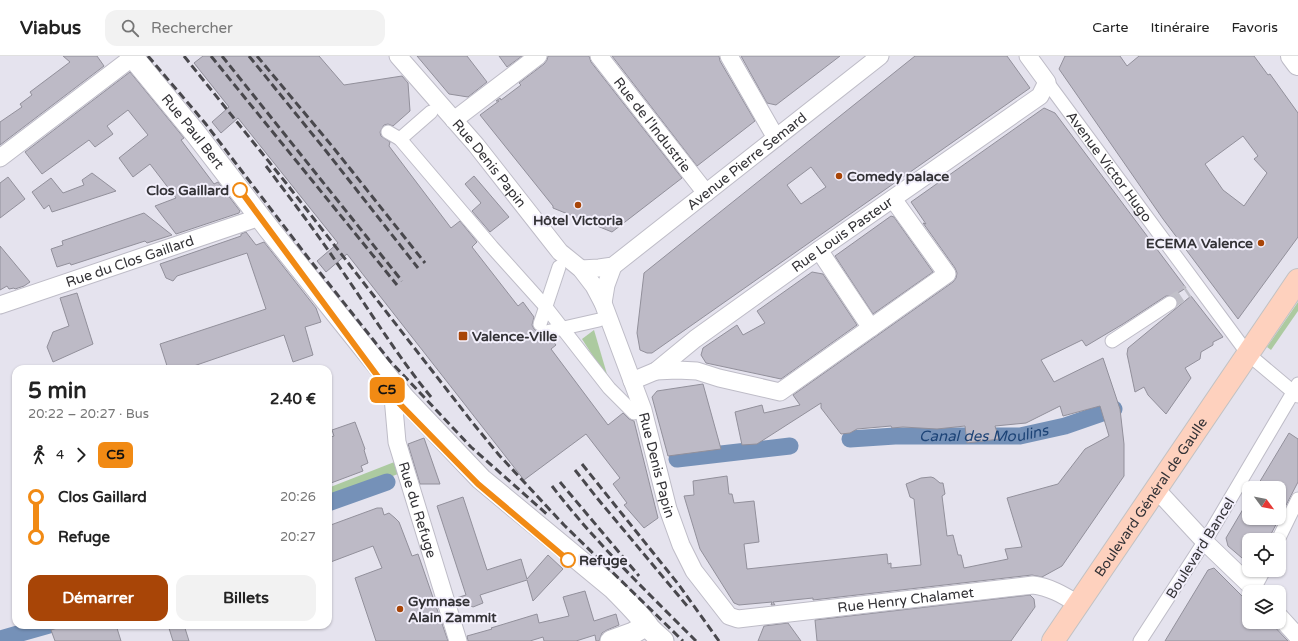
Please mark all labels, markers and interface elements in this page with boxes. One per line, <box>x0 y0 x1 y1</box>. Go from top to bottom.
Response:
search box <box>105 10 385 46</box>
text: Viabus <box>20 17 81 39</box>
icon: search <box>119 17 141 39</box>
text: Rechercher <box>151 19 233 37</box>
text: Carte <box>1092 19 1128 36</box>
text: Itinéraire <box>1150 19 1209 36</box>
text: Favoris <box>1231 19 1278 36</box>
street label: Rue de l'Industrie <box>610 74 695 176</box>
street label: Rue Paul Bert <box>158 91 228 173</box>
street label: Avenue Victor Hugo <box>1063 108 1155 225</box>
street label: Avenue Pierre Semard <box>683 109 810 214</box>
street label: Rue Denis Papin <box>448 116 530 211</box>
place label: Comedy palace <box>847 168 949 185</box>
marker: Comedy palace <box>834 171 844 181</box>
place label: Clos Gaillard <box>146 182 229 199</box>
marker: Clos Gaillard <box>232 182 248 198</box>
street label: Rue Louis Pasteur <box>788 193 897 276</box>
marker: Hôtel Victoria <box>573 200 583 210</box>
place label: Hôtel Victoria <box>533 212 623 229</box>
street label: Rue du Clos Gaillard <box>64 232 196 291</box>
place label: ECEMA Valence <box>1146 235 1253 252</box>
marker: ECEMA Valence <box>1256 238 1266 248</box>
place label: Valence-Ville <box>472 328 557 345</box>
marker: Valence-Ville <box>457 330 469 342</box>
line badge: C5 <box>369 377 405 403</box>
text: 5 min <box>28 378 87 404</box>
text: C5 <box>378 381 396 398</box>
text: 2.40 € <box>270 390 316 408</box>
text: 20:22 – 20:27 · Bus <box>28 406 149 422</box>
street label: Rue Denis Papin <box>635 410 679 520</box>
street label: Boulevard Général de Gaulle <box>1091 414 1211 580</box>
water label: Canal des Moulins <box>919 421 1052 446</box>
icon: walk <box>28 444 50 466</box>
icon: forward <box>70 444 92 466</box>
text: C5 <box>106 446 125 463</box>
text: 4 <box>56 447 64 463</box>
street label: Rue du Refuge <box>395 460 440 560</box>
north arrow <box>1242 481 1286 525</box>
map controls <box>1242 481 1286 629</box>
text: Clos Gaillard <box>58 488 147 506</box>
text: 20:26 <box>280 489 316 505</box>
street label: Boulevard Bancel <box>1163 495 1238 602</box>
text: Refuge <box>58 528 110 546</box>
text: 20:27 <box>280 529 316 545</box>
button: locate <box>1242 533 1286 577</box>
marker: Refuge <box>560 552 576 568</box>
place label: Refuge <box>579 552 628 569</box>
button: Démarrer <box>28 575 168 621</box>
button: Billets <box>176 575 316 621</box>
street label: Rue Henry Chalamet <box>837 584 975 616</box>
button: layers <box>1242 585 1286 629</box>
place label: Gymnase Alain Zammit <box>408 593 497 626</box>
marker: Gymnase Alain Zammit <box>395 604 405 614</box>

